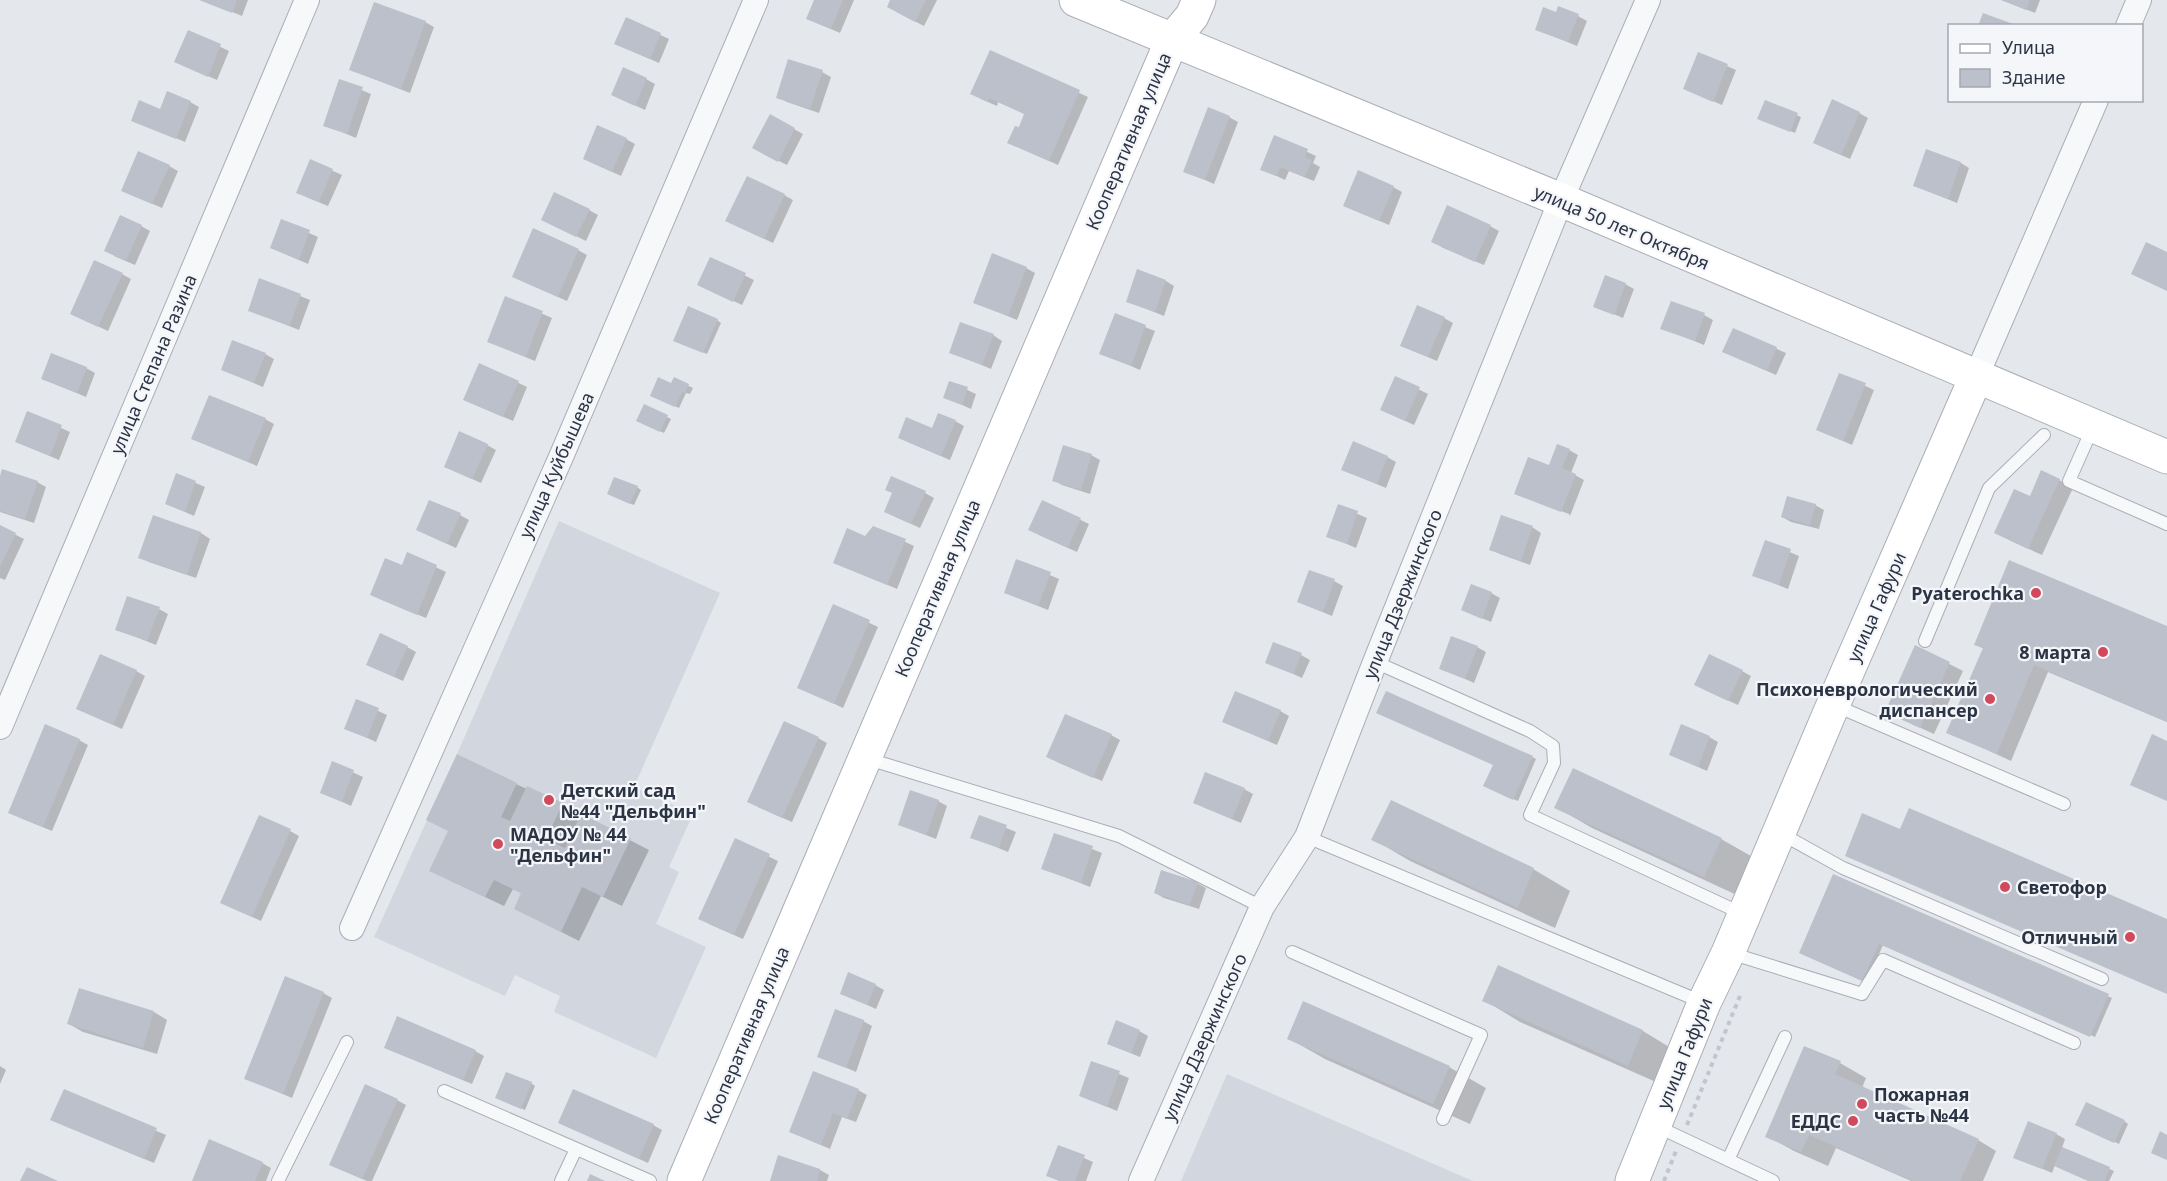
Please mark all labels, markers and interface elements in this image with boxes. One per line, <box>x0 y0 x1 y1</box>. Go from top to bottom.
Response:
legend <box>1948 24 2143 102</box>
text: Улица <box>2002 35 2055 59</box>
street label: Кооперативная улица <box>1080 49 1176 233</box>
text: Здание <box>2002 65 2066 89</box>
street label: улица 50 лет Октября <box>1531 179 1713 275</box>
street label: улица Степана Разина <box>104 270 202 458</box>
street label: улица Куйбышева <box>513 388 599 542</box>
street label: Кооперативная улица <box>889 496 985 680</box>
street label: улица Дзержинского <box>1357 506 1447 682</box>
street label: улица Гафури <box>1841 548 1911 666</box>
place label: Pyaterochka <box>1911 581 2024 605</box>
marker: Pyaterochka <box>2029 586 2043 600</box>
place label: 8 марта <box>2019 640 2091 664</box>
marker: 8 марта <box>2096 645 2110 659</box>
place label: Психоневрологический диспансер <box>1756 677 1978 722</box>
marker: Психоневрологический диспансер <box>1983 692 1997 706</box>
place label: Детский сад №44 "Дельфин" <box>561 778 706 823</box>
marker: Детский сад №44 "Дельфин" <box>542 793 556 807</box>
place label: МАДОУ № 44 "Дельфин" <box>510 822 627 867</box>
marker: МАДОУ № 44 "Дельфин" <box>491 837 505 851</box>
place label: Светофор <box>2017 875 2107 899</box>
marker: Светофор <box>1998 880 2012 894</box>
place label: Отличный <box>2021 925 2118 949</box>
marker: Отличный <box>2123 930 2137 944</box>
street label: Кооперативная улица <box>698 943 794 1127</box>
street label: улица Дзержинского <box>1156 949 1252 1125</box>
street label: улица Гафури <box>1651 994 1717 1112</box>
place label: Пожарная часть №44 <box>1874 1082 1969 1127</box>
marker: Пожарная часть №44 <box>1855 1097 1869 1111</box>
place label: ЕДДС <box>1791 1109 1841 1133</box>
marker: ЕДДС <box>1846 1114 1860 1128</box>

